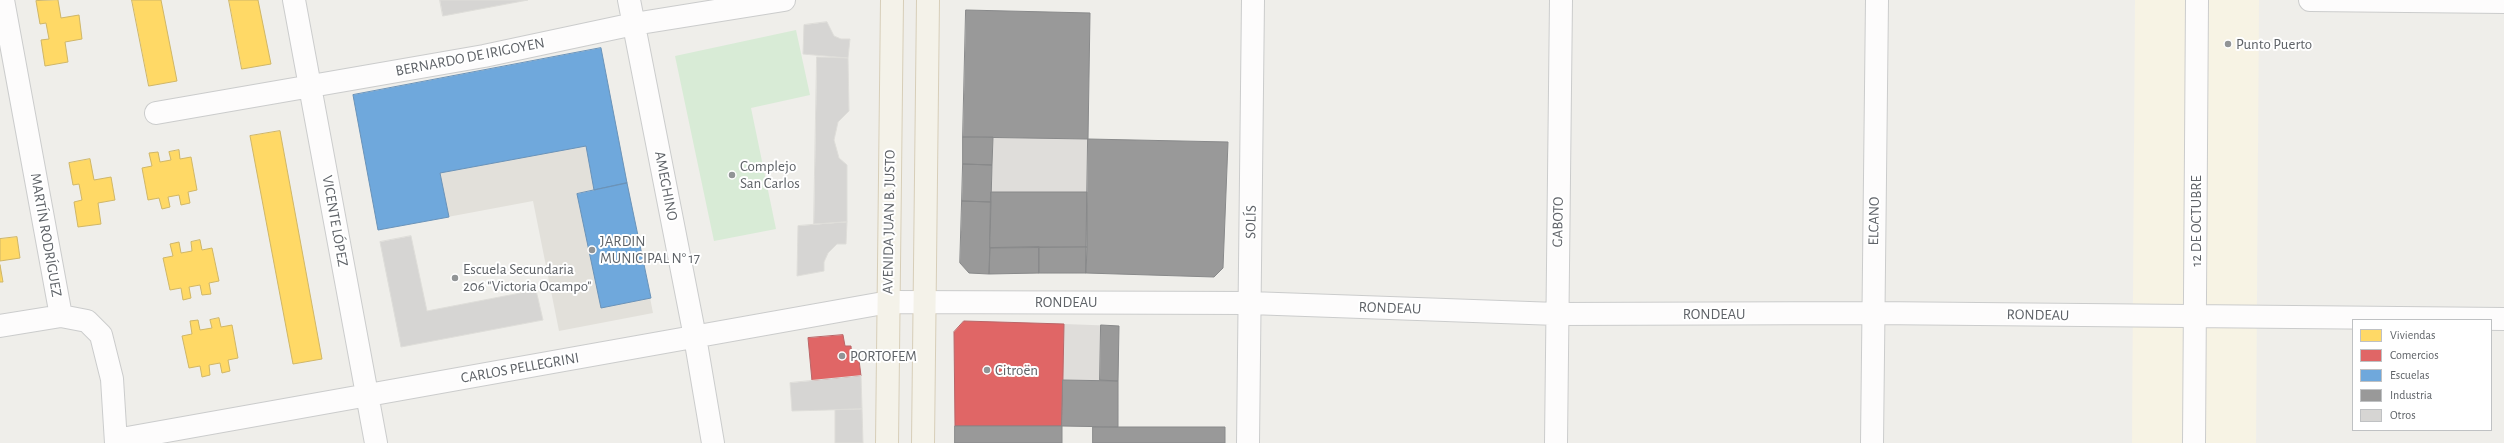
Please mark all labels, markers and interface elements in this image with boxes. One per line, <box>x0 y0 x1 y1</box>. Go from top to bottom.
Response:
street label: BERNARDO DE IRIGOYEN <box>394 34 546 80</box>
place label: Punto Puerto <box>2236 35 2312 53</box>
marker: Punto Puerto <box>2223 39 2233 49</box>
street label: AMEGHINO <box>650 150 682 222</box>
street label: AVENIDA JUAN B. JUSTO <box>879 150 899 294</box>
place label: Complejo San Carlos <box>740 157 800 192</box>
marker: Complejo San Carlos <box>727 170 737 180</box>
street label: MARTÍN RODRÍGUEZ <box>26 172 66 298</box>
street label: VICENTE LÓPEZ <box>318 174 352 268</box>
street label: 12 DE OCTUBRE <box>2187 175 2205 267</box>
street label: GABOTO <box>1549 196 1567 248</box>
street label: ELCANO <box>1865 196 1883 246</box>
street label: SOLÍS <box>1242 205 1260 239</box>
place label: JARDIN MUNICIPAL N° 17 <box>600 232 700 267</box>
marker: JARDIN MUNICIPAL N° 17 <box>587 245 597 255</box>
place label: Escuela Secundaria 206 "Victoria Ocampo" <box>463 260 592 295</box>
marker: Escuela Secundaria 206 "Victoria Ocampo" <box>450 273 460 283</box>
street label: RONDEAU <box>1035 293 1097 311</box>
street label: RONDEAU <box>1358 298 1422 318</box>
street label: RONDEAU <box>1683 305 1745 323</box>
street label: RONDEAU <box>2007 305 2069 325</box>
legend <box>2352 319 2492 431</box>
text: Viviendas <box>2390 329 2436 341</box>
place label: PORTOFEM <box>850 347 917 365</box>
street label: CARLOS PELLEGRINI <box>459 349 581 387</box>
text: Comercios <box>2390 349 2439 361</box>
marker: PORTOFEM <box>837 351 847 361</box>
place label: Citroën <box>995 361 1038 379</box>
marker: Citroën <box>982 365 992 375</box>
text: Escuelas <box>2390 369 2429 381</box>
text: Industria <box>2390 389 2432 401</box>
text: Otros <box>2390 409 2416 421</box>

